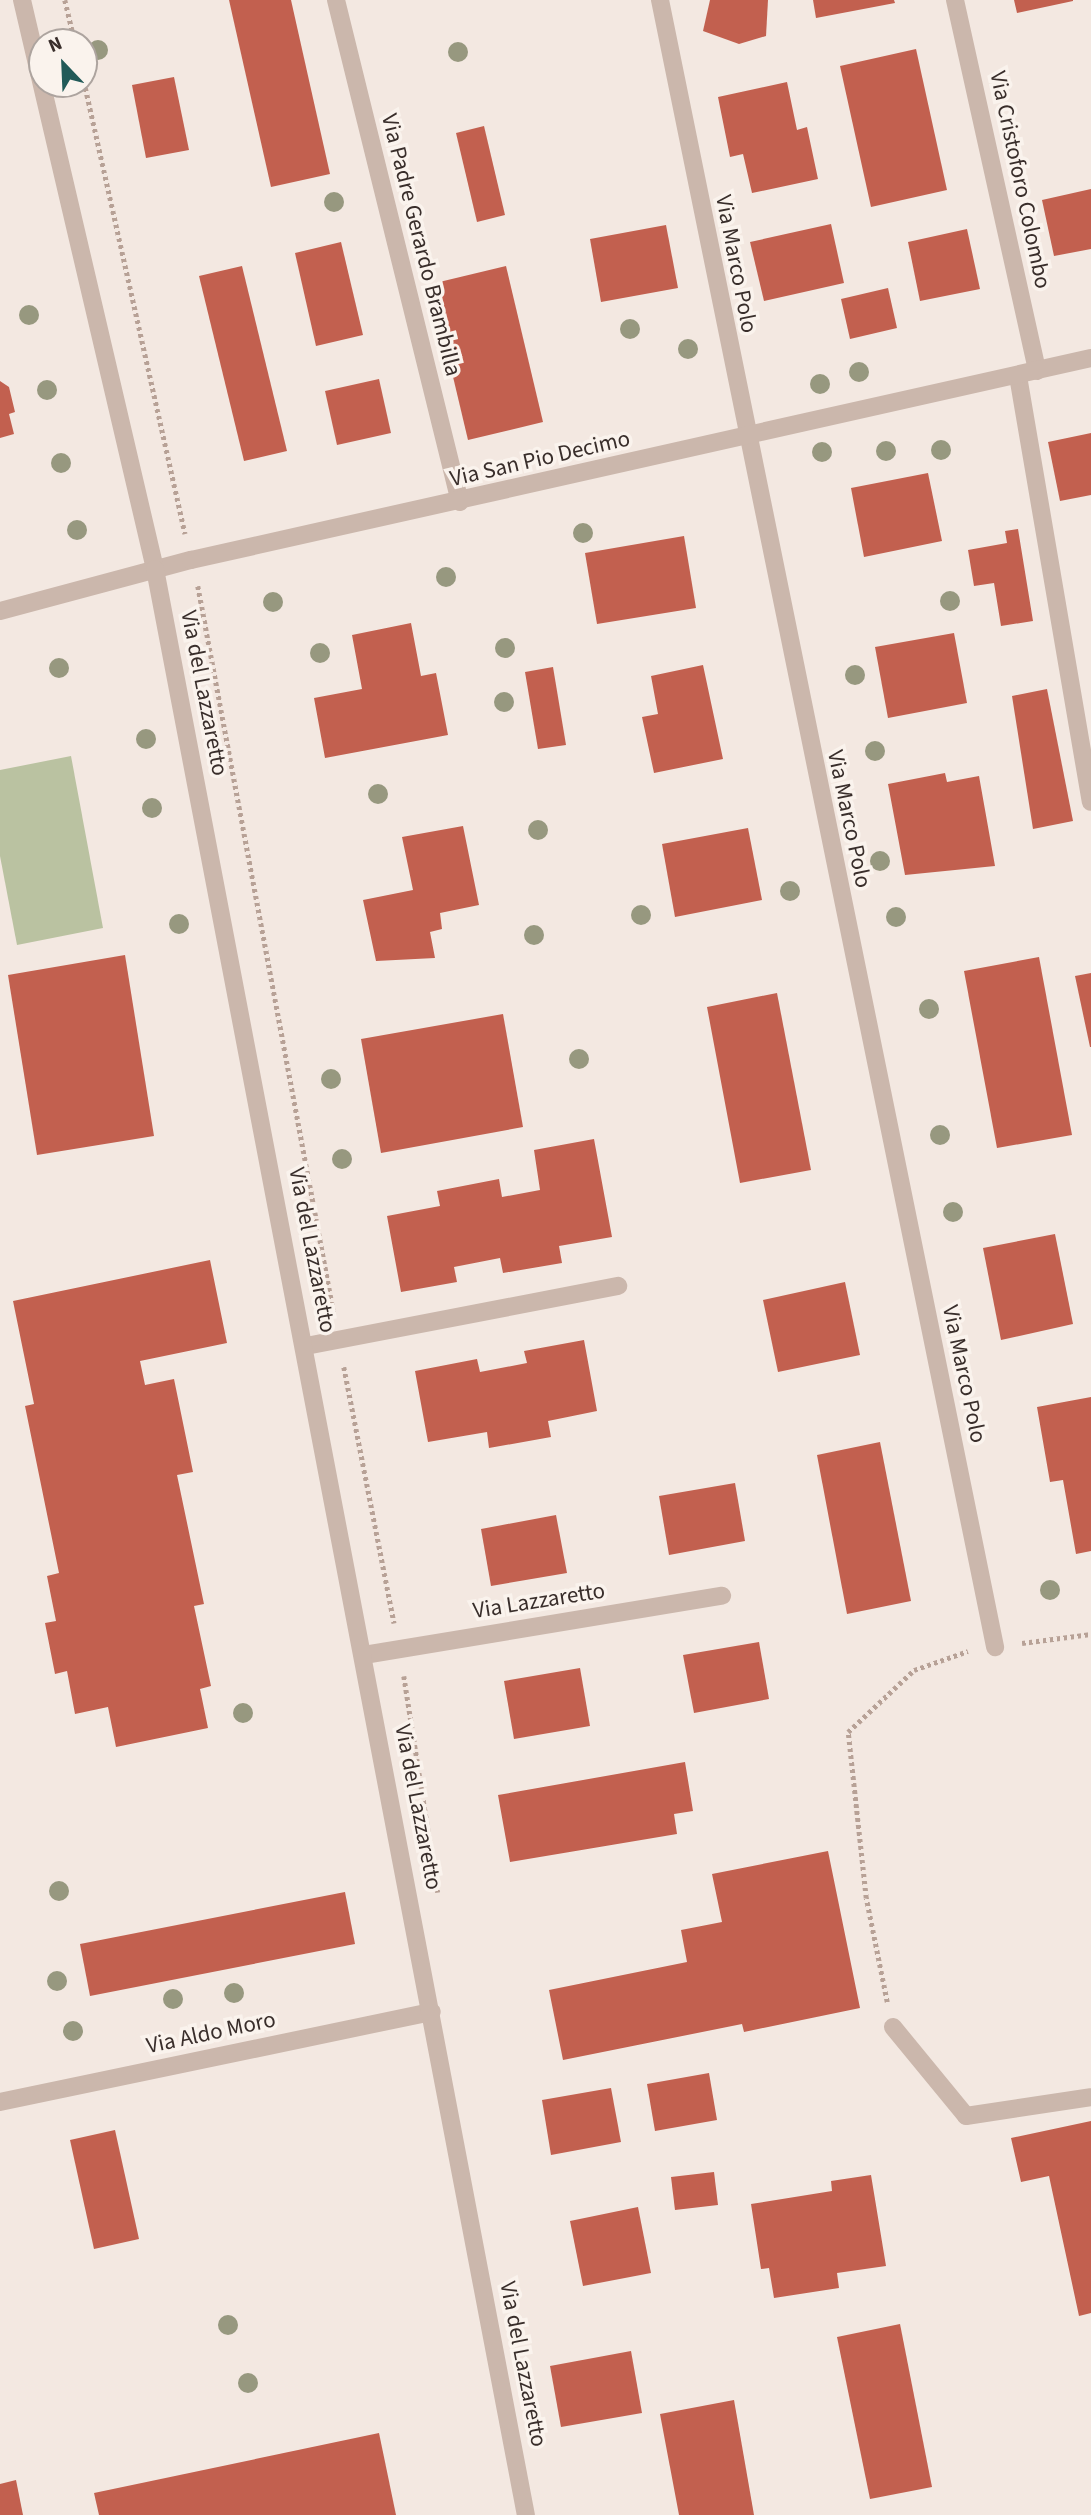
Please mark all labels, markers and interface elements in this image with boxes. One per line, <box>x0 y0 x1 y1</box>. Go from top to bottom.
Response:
north arrow <box>28 28 98 98</box>
text: N <box>44 30 66 60</box>
street label: Via Cristoforo Colombo <box>983 69 1057 291</box>
street label: Via Padre Gerardo Brambilla <box>375 111 467 379</box>
street label: Via Marco Polo <box>709 193 763 335</box>
street label: Via San Pio Decimo <box>447 425 633 493</box>
street label: Via del Lazzaretto <box>174 608 234 778</box>
street label: Via Marco Polo <box>821 748 877 890</box>
street label: Via del Lazzaretto <box>282 1165 342 1335</box>
street label: Via Marco Polo <box>936 1303 992 1445</box>
street label: Via Lazzaretto <box>471 1577 607 1625</box>
street label: Via del Lazzaretto <box>388 1722 448 1892</box>
street label: Via Aldo Moro <box>144 2006 278 2060</box>
street label: Via del Lazzaretto <box>493 2279 553 2449</box>

